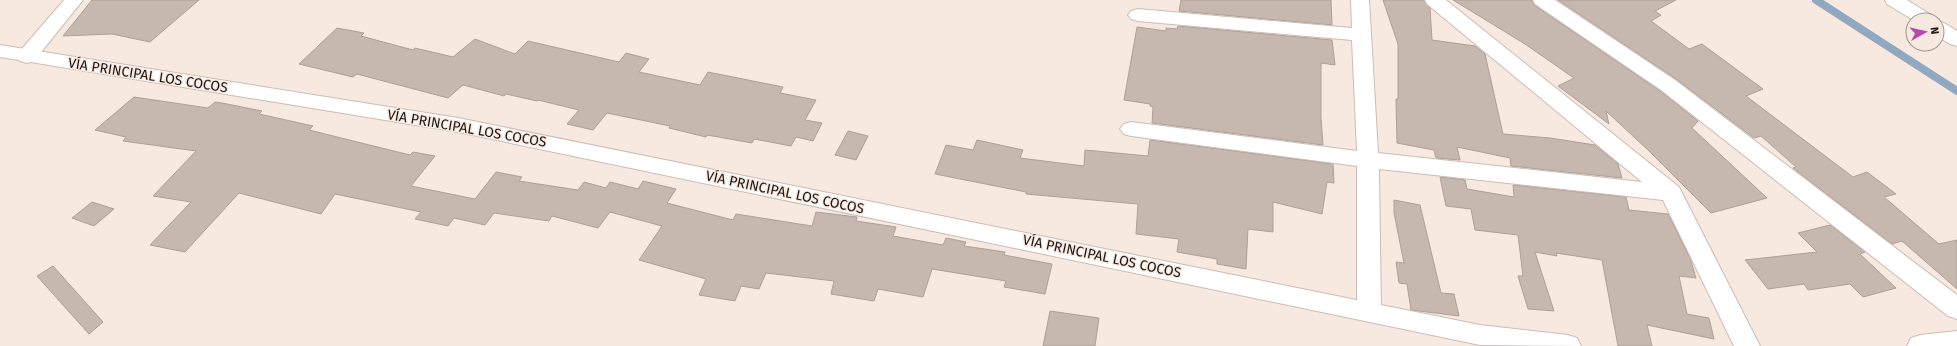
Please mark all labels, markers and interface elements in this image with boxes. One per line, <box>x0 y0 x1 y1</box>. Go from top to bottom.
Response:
north arrow <box>1905 12 1945 52</box>
text: N <box>1927 26 1941 35</box>
street label: VÍA PRINCIPAL LOS COCOS <box>67 53 229 97</box>
street label: VÍA PRINCIPAL LOS COCOS <box>386 105 548 151</box>
street label: VÍA PRINCIPAL LOS COCOS <box>704 166 866 218</box>
street label: VÍA PRINCIPAL LOS COCOS <box>1021 230 1183 282</box>

